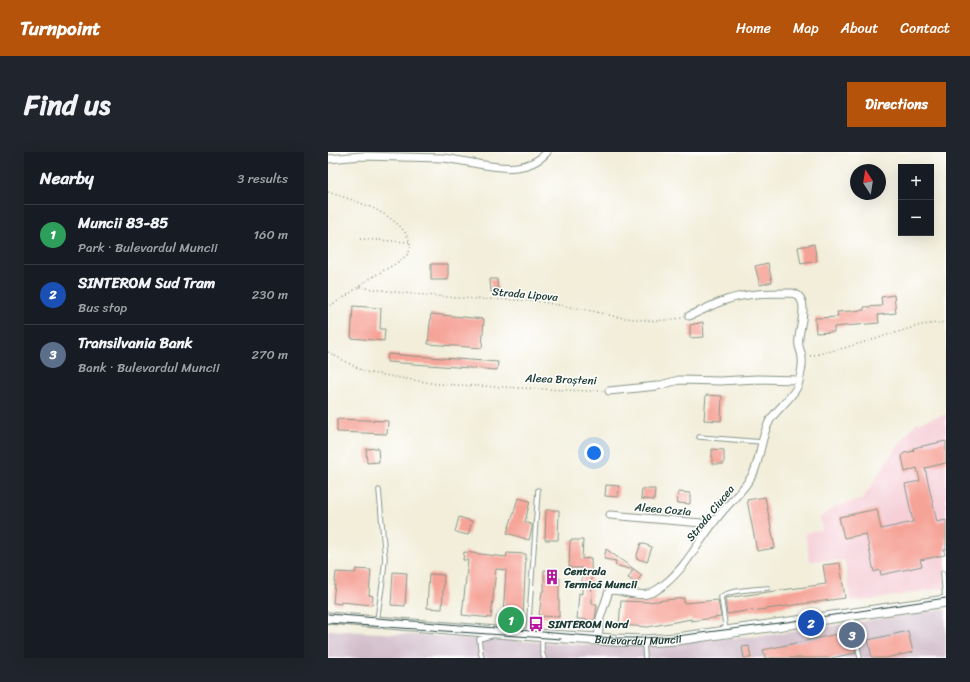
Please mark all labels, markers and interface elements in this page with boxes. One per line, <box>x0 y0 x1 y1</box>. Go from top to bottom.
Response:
text: Turnpoint <box>20 12 101 45</box>
text: Home <box>736 16 771 41</box>
text: Map <box>793 16 819 41</box>
text: About <box>841 16 878 41</box>
text: Contact <box>900 16 950 41</box>
text: Find us <box>24 80 111 129</box>
button: Directions <box>847 82 946 127</box>
text: Nearby <box>40 163 94 193</box>
north arrow <box>850 164 886 200</box>
map controls <box>898 164 934 236</box>
button: + <box>898 164 934 200</box>
text: 3 results <box>237 167 288 190</box>
button: − <box>898 200 934 236</box>
text: Muncii 83-85 <box>78 210 168 236</box>
text: 1 <box>50 223 56 246</box>
text: 160 m <box>253 223 288 246</box>
text: Park · Bulevardul Muncii <box>78 236 218 259</box>
text: SINTEROM Sud Tram <box>78 270 215 296</box>
street label: Strada Lipova <box>491 282 559 307</box>
text: 2 <box>49 283 57 306</box>
text: 230 m <box>252 283 288 306</box>
text: Bus stop <box>78 296 127 319</box>
text: Transilvania Bank <box>78 330 193 356</box>
text: 3 <box>49 343 57 366</box>
text: 270 m <box>251 343 288 366</box>
text: Bank · Bulevardul Muncii <box>78 356 220 379</box>
street label: Aleea Broșteni <box>524 369 598 390</box>
your location <box>584 443 604 463</box>
street label: Strada Ciucea <box>681 480 740 546</box>
street label: Aleea Cozia <box>633 497 692 521</box>
place label: Centrala Termică Muncii <box>563 562 638 594</box>
building icon: Centrala Termică Muncii <box>543 568 561 586</box>
pin: 1 <box>498 605 524 635</box>
pin: 2 <box>798 608 824 638</box>
bus stop icon: SINTEROM Nord <box>527 615 545 633</box>
place label: SINTEROM Nord <box>547 615 629 634</box>
pin: 3 <box>839 620 865 650</box>
street label: Bulevardul Muncii <box>594 629 684 651</box>

